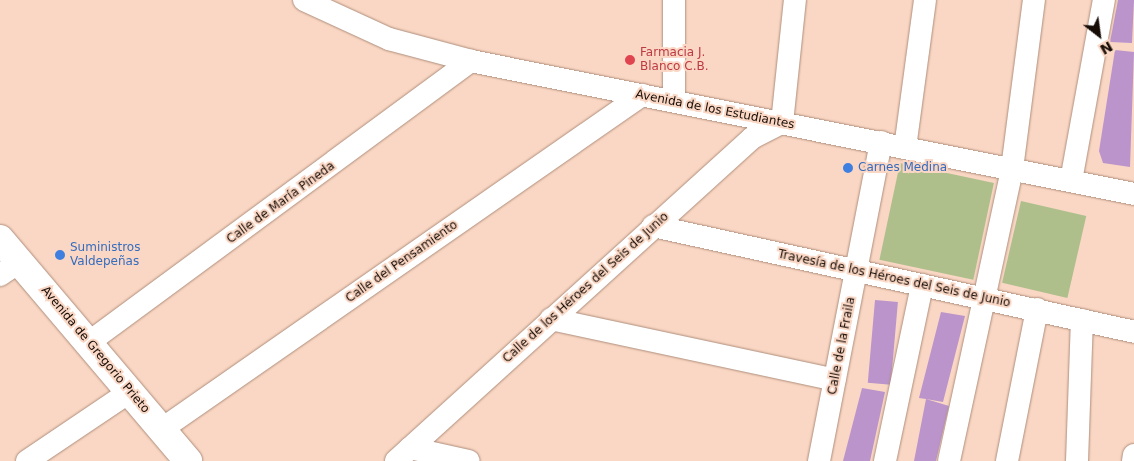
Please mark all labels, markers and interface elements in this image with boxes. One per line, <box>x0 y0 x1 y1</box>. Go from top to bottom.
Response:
north arrow <box>1074 10 1124 60</box>
text: N <box>1097 38 1116 58</box>
place label: Farmacia J. Blanco C.B. <box>640 46 709 74</box>
marker: Farmacia J. Blanco C.B. <box>624 54 636 66</box>
street label: Avenida de los Estudiantes <box>634 88 796 132</box>
street label: Calle de María Pineda <box>224 159 338 247</box>
place label: Carnes Medina <box>858 161 947 175</box>
marker: Carnes Medina <box>842 162 854 174</box>
street label: Calle de los Héroes del Seis de Junio <box>500 210 672 366</box>
street label: Calle del Pensamiento <box>343 218 461 306</box>
place label: Suministros Valdepeñas <box>70 241 140 269</box>
street label: Travesía de los Héroes del Seis de Junio <box>776 247 1012 311</box>
marker: Suministros Valdepeñas <box>54 249 66 261</box>
street label: Avenida de Gregorio Prieto <box>38 284 152 416</box>
street label: Calle de la Fraila <box>825 296 859 396</box>

